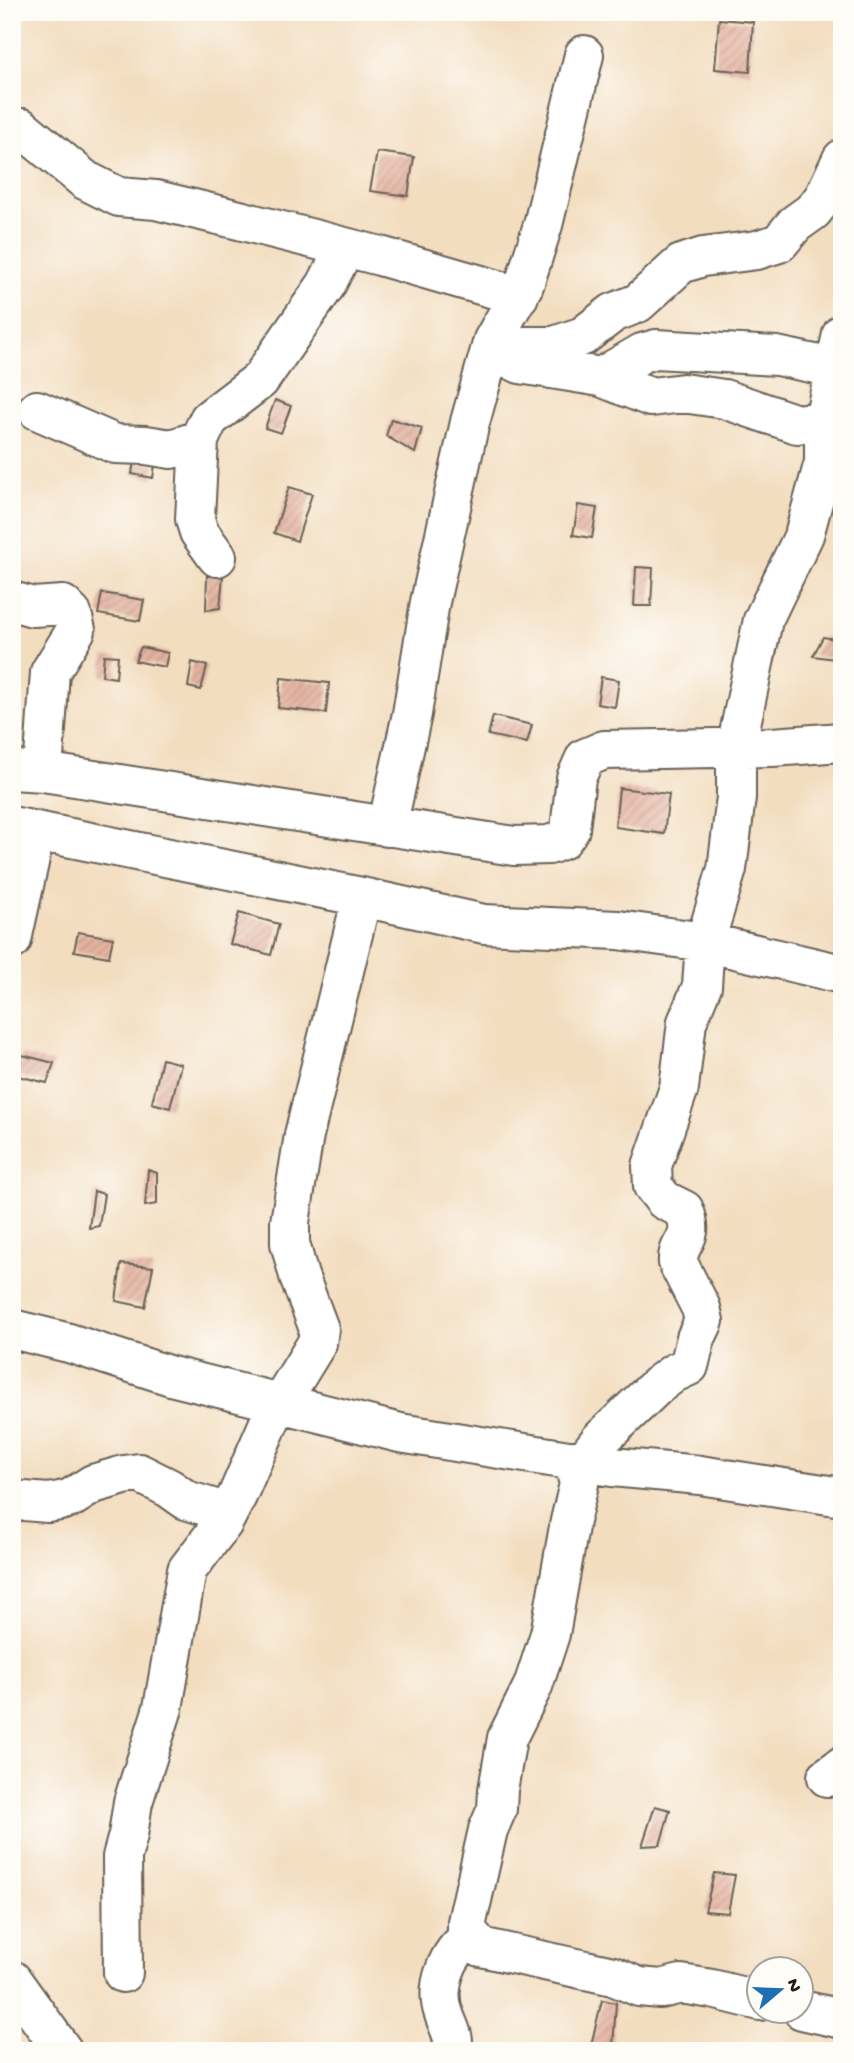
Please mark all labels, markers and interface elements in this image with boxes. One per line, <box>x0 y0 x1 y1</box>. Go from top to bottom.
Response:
north arrow <box>746 1954 816 2024</box>
text: N <box>780 1976 806 1995</box>

